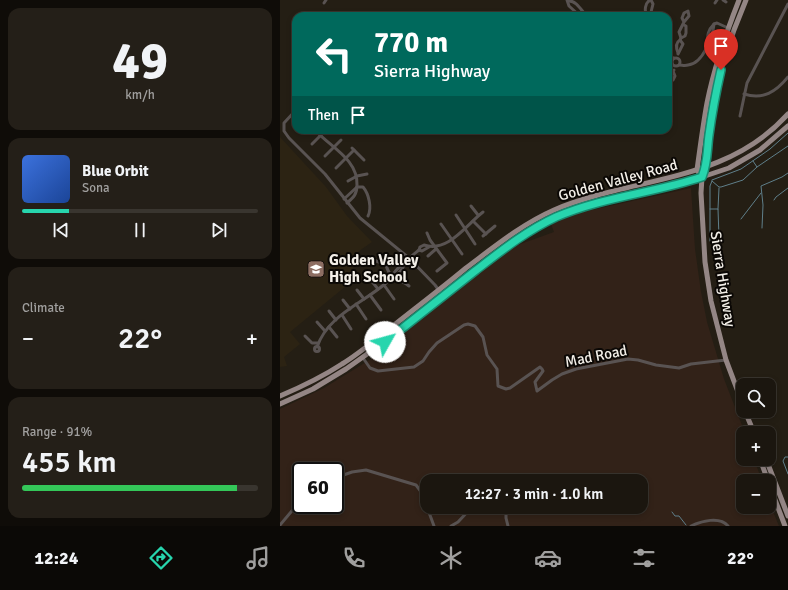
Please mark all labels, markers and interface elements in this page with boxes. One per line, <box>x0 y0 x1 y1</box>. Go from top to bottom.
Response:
text: 770 m <box>374 26 448 60</box>
icon: left <box>308 28 360 80</box>
text: 49 <box>112 29 168 93</box>
pin <box>704 29 738 70</box>
icon: arrive <box>710 35 732 57</box>
text: Sierra Highway <box>374 60 490 82</box>
text: km/h <box>125 87 155 103</box>
icon: arrive <box>347 104 369 126</box>
text: Then <box>308 106 339 124</box>
street label: Golden Valley Road <box>556 155 680 205</box>
text: Blue Orbit <box>82 162 149 180</box>
text: Sona <box>82 180 110 196</box>
icon: previous <box>50 219 72 241</box>
icon: pause <box>129 219 151 241</box>
icon: next <box>208 219 230 241</box>
street label: Sierra Highway <box>707 230 739 328</box>
place label: Golden Valley High School <box>329 251 419 286</box>
school or university icon: Golden Valley High School <box>306 259 326 279</box>
text: Climate <box>22 300 65 316</box>
text: 22° <box>118 320 162 357</box>
position arrow <box>364 321 406 363</box>
text: − <box>22 325 34 352</box>
text: + <box>246 325 258 352</box>
street label: Mad Road <box>563 341 629 371</box>
map controls <box>736 378 776 514</box>
button: search <box>736 378 776 418</box>
text: Range · 91% <box>22 424 92 440</box>
button: + <box>736 426 776 466</box>
text: 455 km <box>22 444 117 481</box>
speed limit sign: 60 <box>292 462 344 514</box>
button: − <box>736 474 776 514</box>
text: 12:27 · 3 min · 1.0 km <box>465 485 603 503</box>
icon: directions <box>147 544 175 572</box>
icon: music <box>244 544 272 572</box>
icon: phone <box>340 544 368 572</box>
icon: climate <box>437 544 465 572</box>
icon: car <box>534 544 562 572</box>
icon: filters <box>630 544 658 572</box>
text: 12:24 <box>34 547 79 569</box>
text: 22° <box>727 547 754 569</box>

